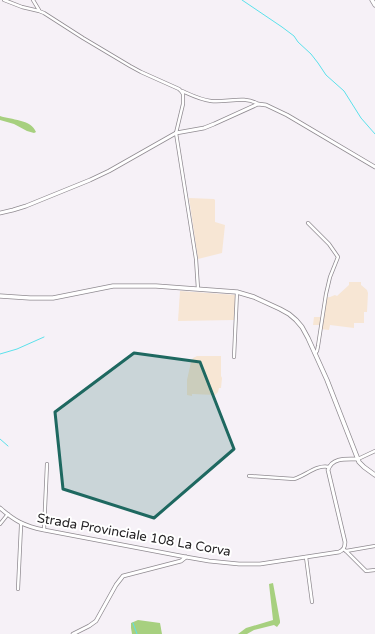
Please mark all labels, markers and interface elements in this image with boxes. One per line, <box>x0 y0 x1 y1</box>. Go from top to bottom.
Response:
street label: Strada Provinciale 108 La Corva <box>36 510 232 560</box>

